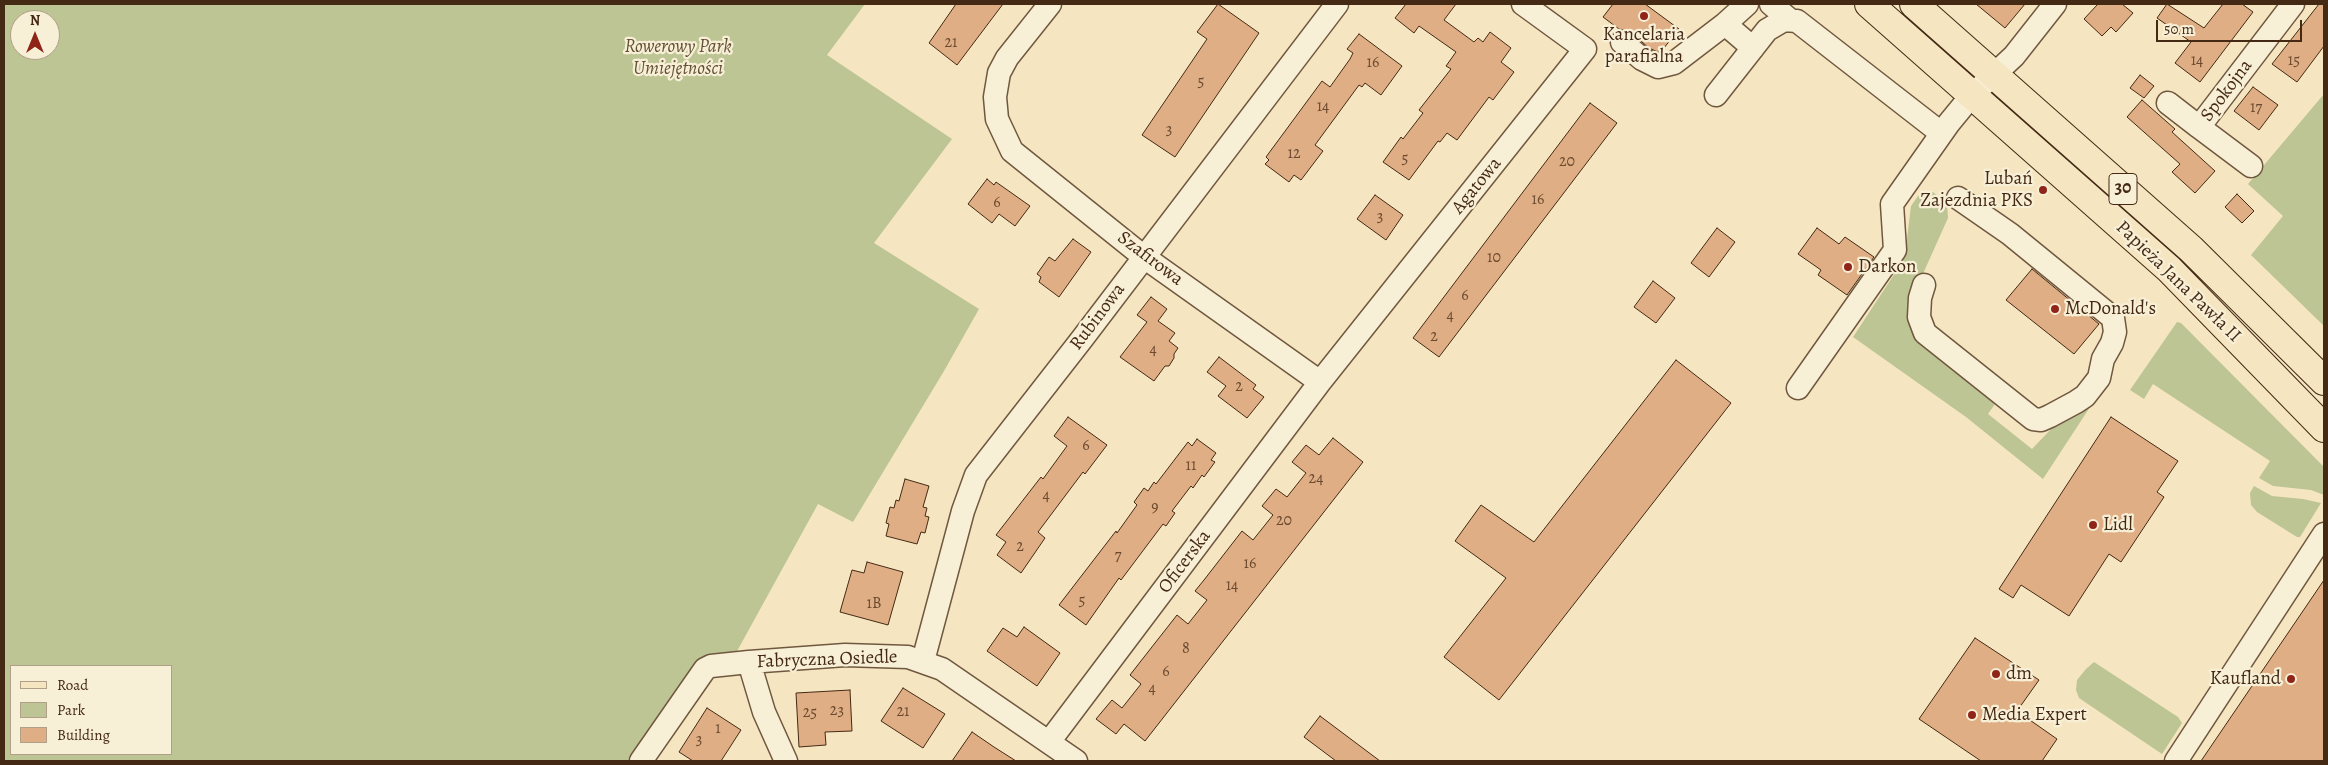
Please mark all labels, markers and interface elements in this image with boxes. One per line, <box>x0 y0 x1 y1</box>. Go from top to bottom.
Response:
north arrow <box>10 10 60 60</box>
marker: Kancelaria parafialna <box>1638 10 1650 22</box>
scale bar <box>2158 10 2304 42</box>
text: N <box>30 11 40 30</box>
text: 50 m <box>2164 19 2194 39</box>
place label: Kancelaria parafialna <box>1603 24 1685 68</box>
house number: 21 <box>944 33 958 53</box>
park label: Rowerowy Park Umiejętności <box>624 36 732 80</box>
house number: 14 <box>2191 51 2203 71</box>
house number: 15 <box>2288 51 2300 71</box>
house number: 16 <box>1367 53 1379 73</box>
street label: Spokojna <box>2196 55 2258 127</box>
house number: 5 <box>1198 72 1204 92</box>
house number: 14 <box>1317 97 1329 117</box>
house number: 17 <box>2250 98 2262 118</box>
house number: 3 <box>1166 120 1172 140</box>
house number: 12 <box>1287 144 1301 164</box>
house number: 5 <box>1402 149 1408 169</box>
house number: 20 <box>1559 152 1575 172</box>
street label: Agatowa <box>1447 153 1507 219</box>
place label: Lubań Zajezdnia PKS <box>1920 168 2033 212</box>
road number: 30 <box>2109 173 2137 204</box>
marker: Lubań Zajezdnia PKS <box>2037 184 2049 196</box>
house number: 16 <box>1532 190 1544 210</box>
house number: 6 <box>993 193 1001 213</box>
house number: 3 <box>1377 207 1383 227</box>
street label: Papieża Jana Pawła II <box>2111 216 2245 348</box>
street label: Szafirowa <box>1112 227 1188 291</box>
house number: 10 <box>1487 248 1501 268</box>
place label: Darkon <box>1858 256 1916 278</box>
marker: Darkon <box>1842 261 1854 273</box>
street label: Rubinowa <box>1065 279 1131 355</box>
house number: 6 <box>1461 286 1469 306</box>
place label: McDonald's <box>2065 298 2156 320</box>
marker: McDonald's <box>2049 303 2061 315</box>
house number: 4 <box>1446 306 1454 326</box>
house number: 2 <box>1430 327 1438 347</box>
house number: 4 <box>1149 340 1157 360</box>
house number: 2 <box>1235 377 1243 397</box>
house number: 6 <box>1082 436 1090 456</box>
house number: 11 <box>1186 456 1196 476</box>
house number: 24 <box>1309 469 1323 489</box>
house number: 4 <box>1042 486 1050 506</box>
house number: 9 <box>1151 498 1159 518</box>
house number: 20 <box>1276 511 1292 531</box>
place label: Lidl <box>2103 514 2133 536</box>
marker: Lidl <box>2087 519 2099 531</box>
street label: Oficerska <box>1154 526 1216 598</box>
house number: 2 <box>1016 537 1024 557</box>
house number: 7 <box>1115 546 1121 566</box>
house number: 16 <box>1244 554 1256 574</box>
house number: 14 <box>1226 576 1238 596</box>
house number: 5 <box>1079 591 1085 611</box>
house number: 1B <box>866 594 882 614</box>
house number: 8 <box>1182 639 1190 659</box>
street label: Fabryczna Osiedle <box>756 646 898 674</box>
house number: 6 <box>1162 662 1170 682</box>
place label: dm <box>2006 663 2032 685</box>
legend <box>10 665 172 755</box>
marker: dm <box>1990 668 2002 680</box>
place label: Kaufland <box>2210 668 2281 690</box>
marker: Kaufland <box>2285 673 2297 685</box>
text: Road <box>57 675 88 695</box>
house number: 4 <box>1148 679 1156 699</box>
text: Park <box>57 700 85 720</box>
house number: 23 <box>830 701 844 721</box>
house number: 21 <box>896 702 910 722</box>
house number: 25 <box>803 703 817 723</box>
place label: Media Expert <box>1982 704 2087 726</box>
marker: Media Expert <box>1966 709 1978 721</box>
house number: 1 <box>715 719 721 739</box>
text: Building <box>57 725 110 745</box>
house number: 3 <box>696 730 702 750</box>

